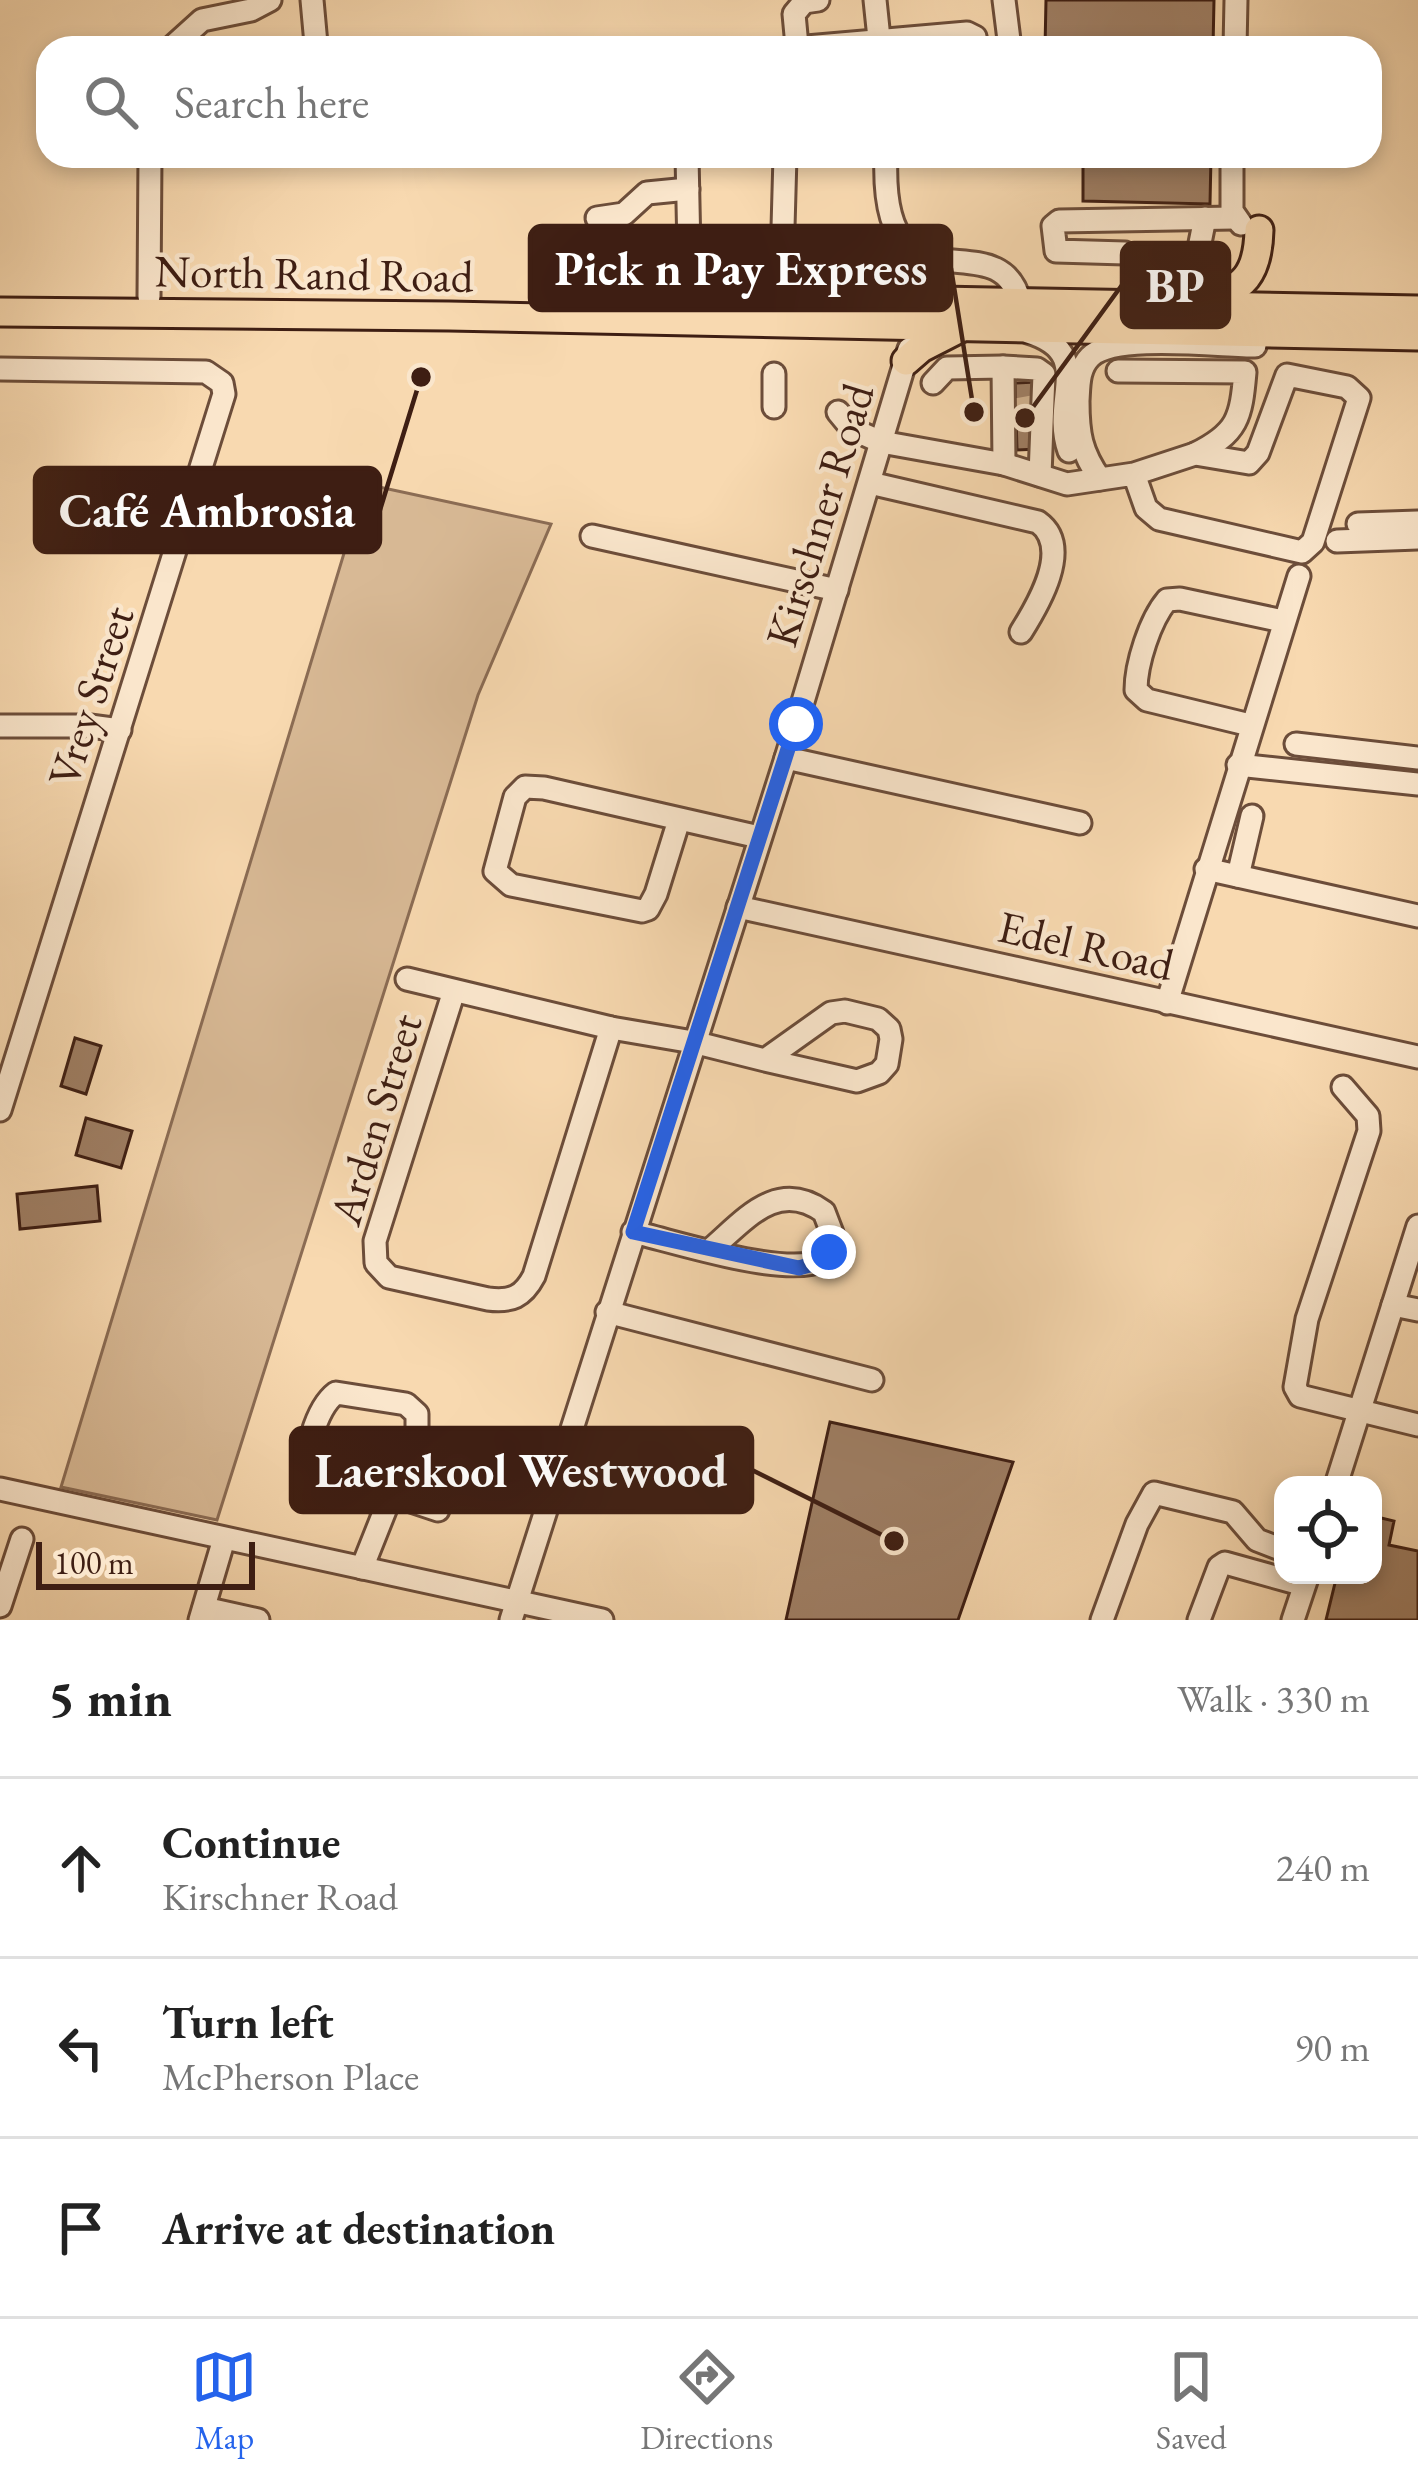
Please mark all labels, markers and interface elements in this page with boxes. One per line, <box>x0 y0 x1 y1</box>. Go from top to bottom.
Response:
search box <box>36 36 1382 168</box>
icon: search <box>78 69 144 135</box>
text: Search here <box>174 73 369 131</box>
callout: Pick n Pay Express <box>530 226 951 310</box>
text: Pick n Pay Express <box>554 237 928 299</box>
street label: North Rand Road <box>154 241 474 305</box>
callout: BP <box>1122 243 1229 327</box>
text: BP <box>1145 254 1205 316</box>
street label: Kirschner Road <box>751 376 887 654</box>
callout: Café Ambrosia <box>35 468 380 552</box>
text: Café Ambrosia <box>59 479 356 541</box>
street label: Vrey Street <box>34 598 146 794</box>
route start <box>769 697 823 751</box>
street label: Edel Road <box>992 897 1180 993</box>
street label: Arden Street <box>315 1006 435 1233</box>
route end <box>802 1225 856 1279</box>
callout: Laerskool Westwood <box>291 1428 752 1512</box>
text: Laerskool Westwood <box>315 1439 728 1501</box>
map controls <box>1274 1476 1382 1584</box>
button: locate <box>1274 1476 1382 1584</box>
scale bar <box>36 1536 255 1589</box>
text: 100 m <box>54 1541 134 1584</box>
text: 5 min <box>48 1665 172 1731</box>
text: Walk · 330 m <box>1177 1673 1370 1724</box>
text: Continue <box>162 1813 340 1871</box>
icon: ahead <box>48 1835 114 1901</box>
text: 240 m <box>1276 1842 1370 1893</box>
text: Kirschner Road <box>162 1871 398 1922</box>
text: Turn left <box>162 1993 334 2051</box>
icon: left <box>48 2015 114 2081</box>
text: 90 m <box>1294 2022 1370 2073</box>
text: McPherson Place <box>162 2051 419 2102</box>
icon: arrive <box>48 2195 114 2261</box>
text: Arrive at destination <box>162 2199 555 2257</box>
tab: Map <box>191 2344 257 2459</box>
tab: Directions <box>640 2344 773 2459</box>
tab: Saved <box>1156 2344 1227 2459</box>

